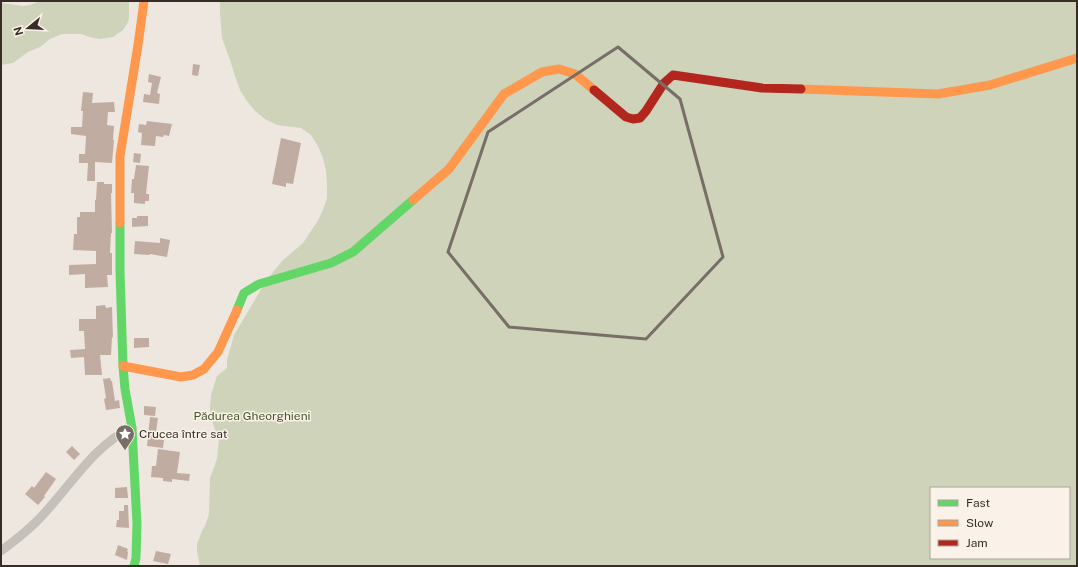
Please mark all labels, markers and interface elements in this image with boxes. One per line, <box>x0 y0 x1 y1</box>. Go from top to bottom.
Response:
north arrow <box>8 8 48 48</box>
text: N <box>11 25 26 37</box>
park label: Pădurea Gheorghieni <box>193 409 311 423</box>
place icon: Crucea între sat <box>114 423 136 451</box>
place label: Crucea între sat <box>139 427 228 441</box>
legend <box>930 487 1070 559</box>
text: Fast <box>966 496 991 510</box>
text: Slow <box>966 516 994 530</box>
text: Jam <box>966 536 988 550</box>

